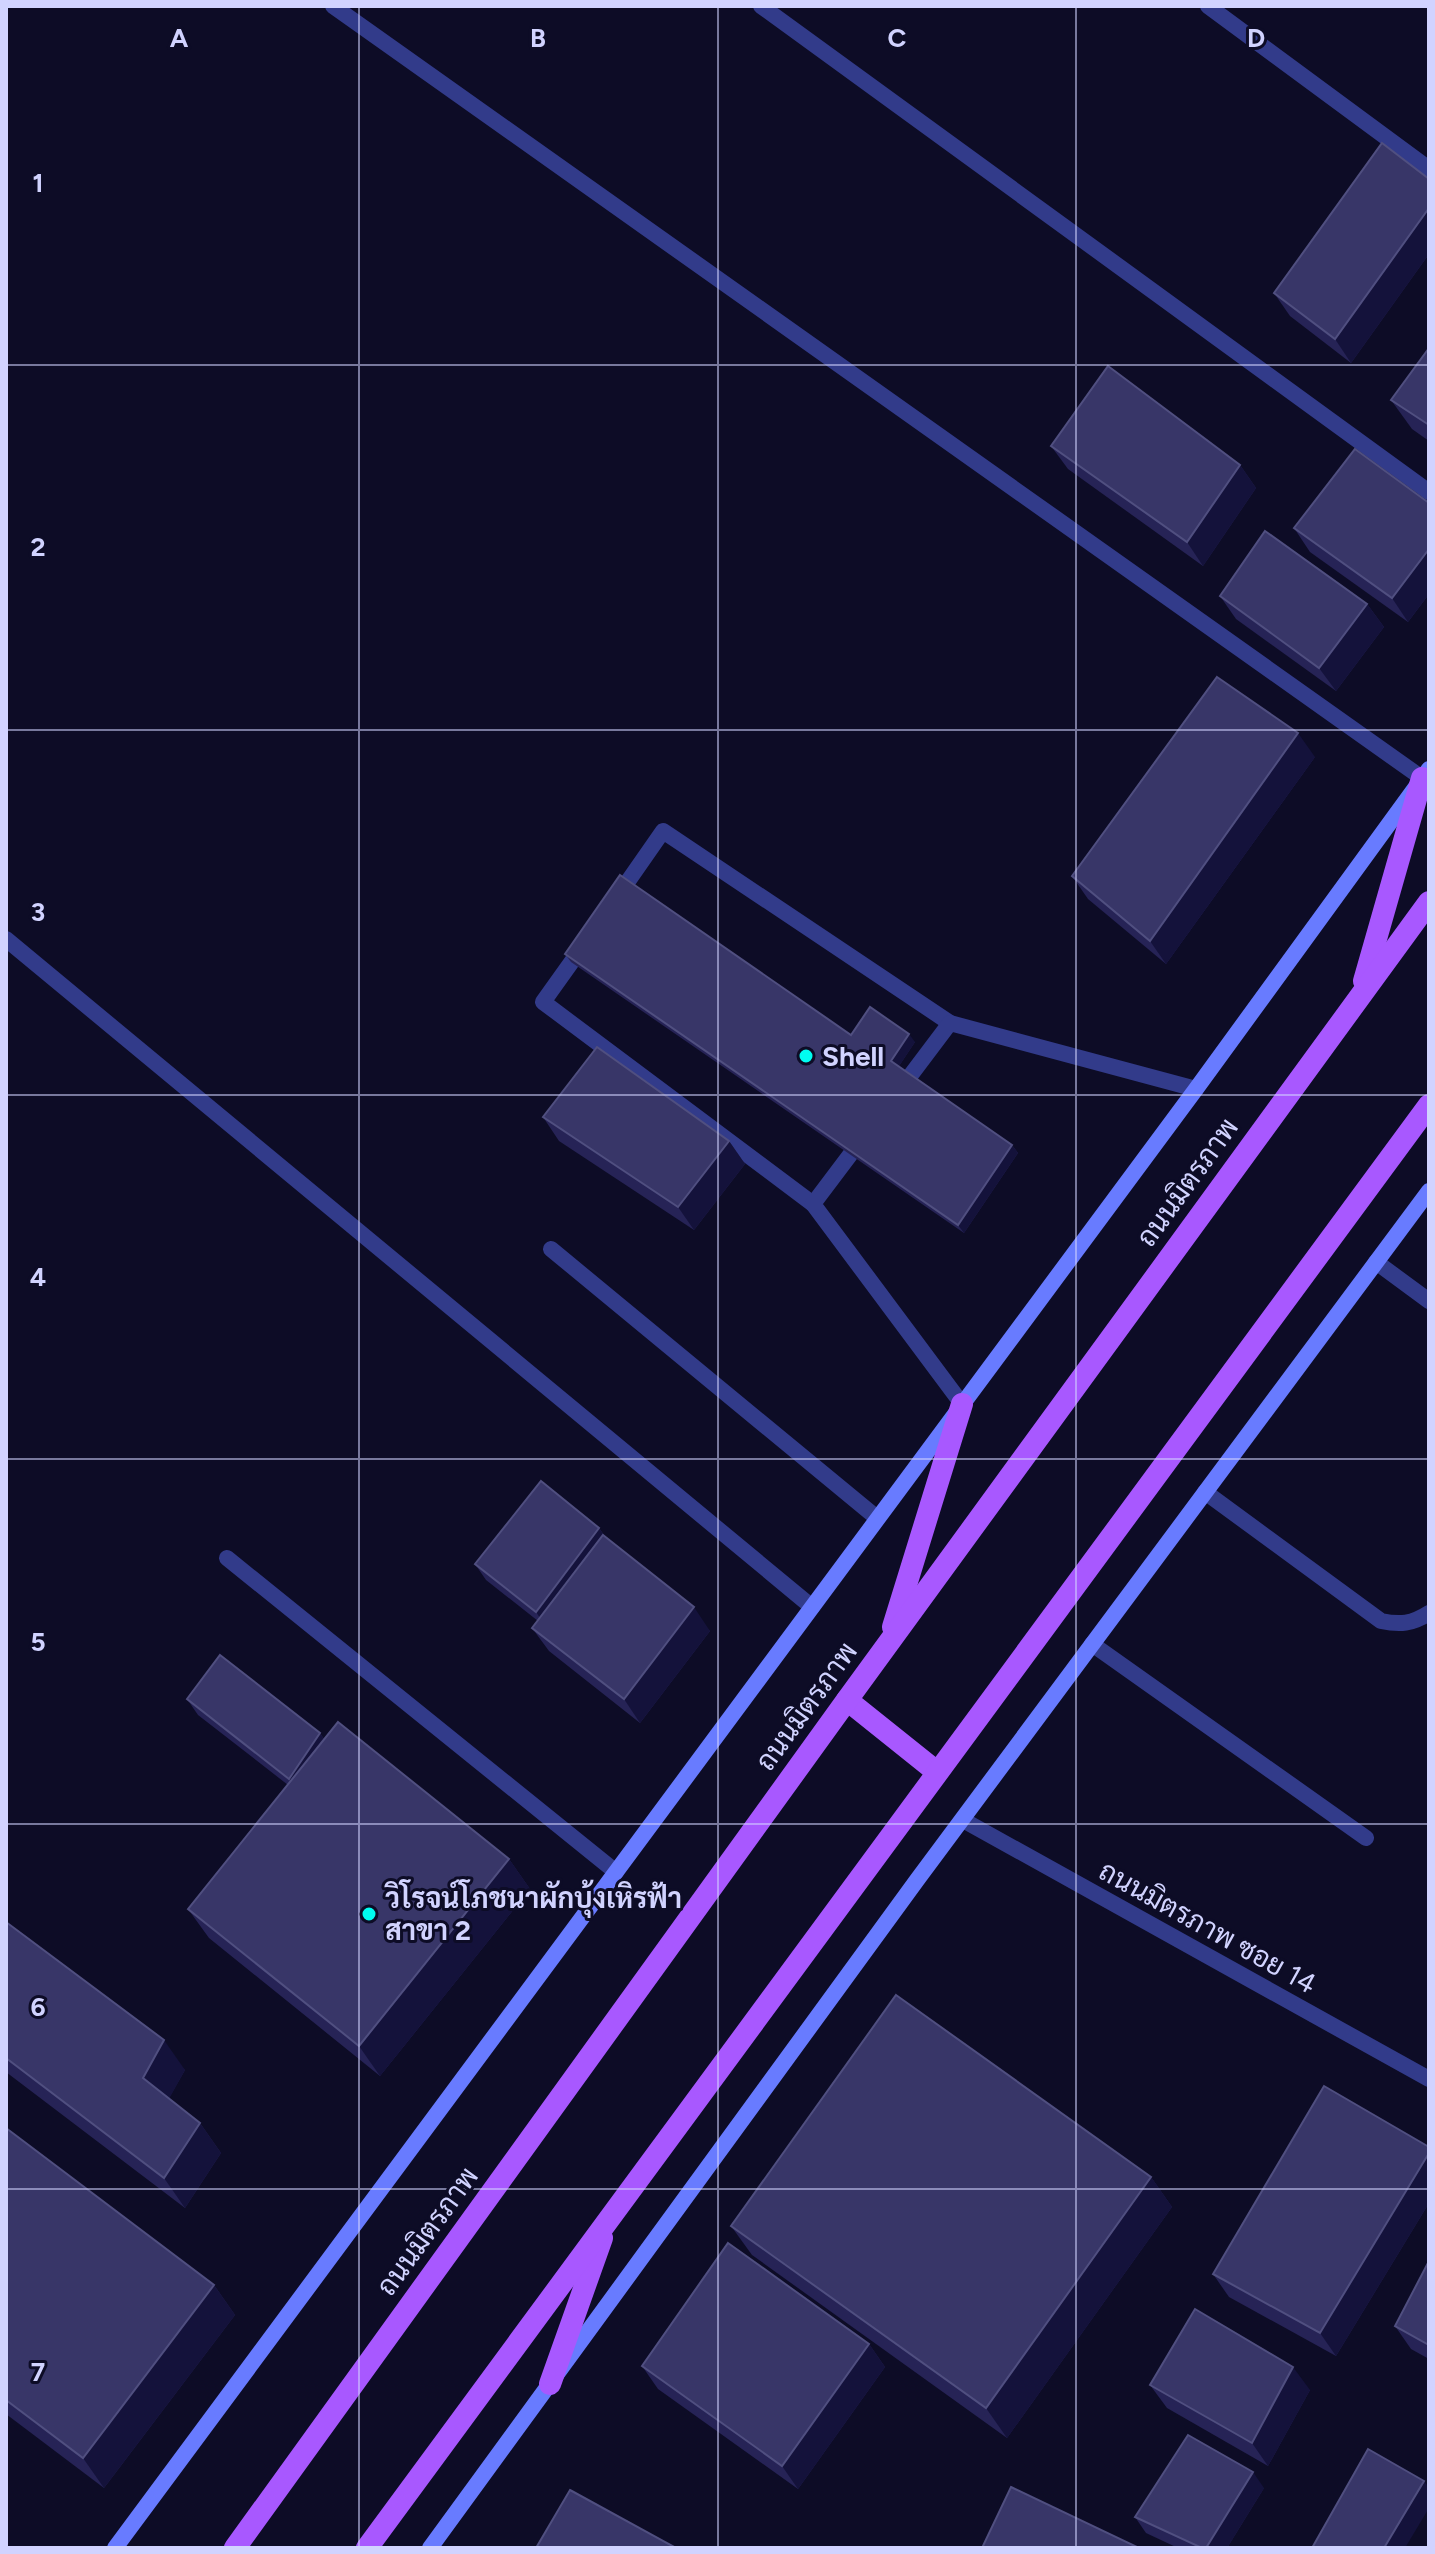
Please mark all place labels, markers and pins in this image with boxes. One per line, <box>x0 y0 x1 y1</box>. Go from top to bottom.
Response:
place label: Shell <box>822 1039 884 1073</box>
marker: Shell <box>797 1047 815 1065</box>
place label: วิโรจน์โภชนาผักบุ้งเหิรฟ้า สาขา 2 <box>384 1879 682 1947</box>
marker: วิโรจน์โภชนาผักบุ้งเหิรฟ้า สาขา 2 <box>360 1905 378 1923</box>

